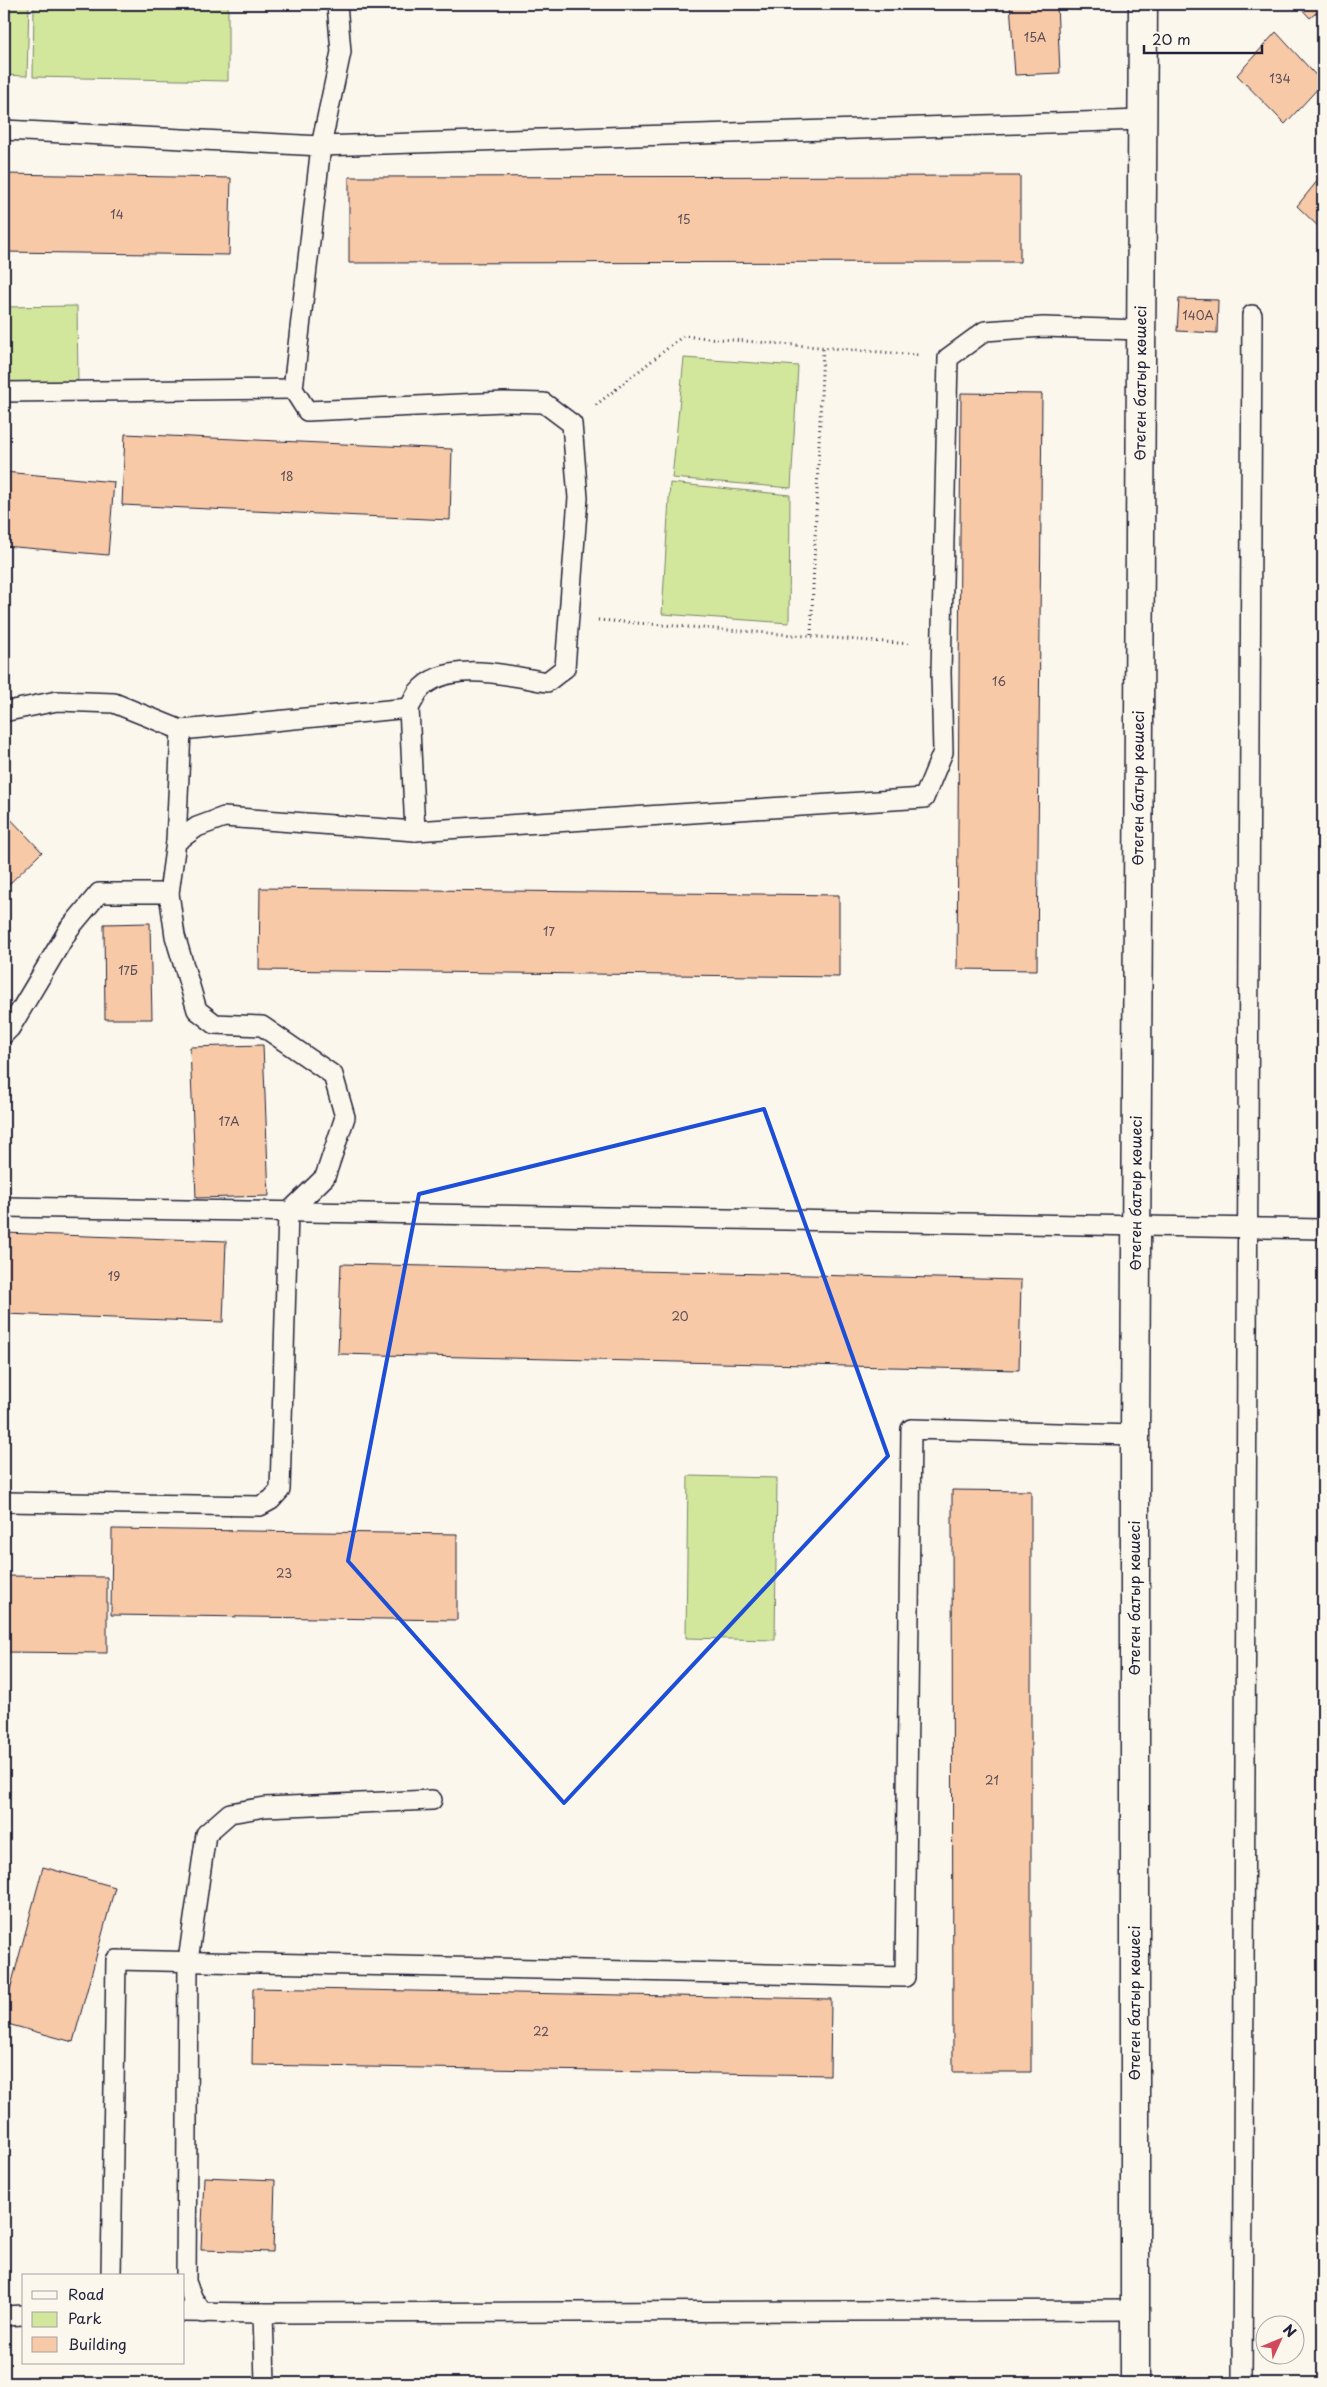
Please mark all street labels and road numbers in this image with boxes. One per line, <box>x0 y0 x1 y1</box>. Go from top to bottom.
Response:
street label: Өтеген батыр көшесі <box>1127 305 1151 461</box>
street label: Өтеген батыр көшесі <box>1125 710 1149 866</box>
street label: Өтеген батыр көшесі <box>1123 1115 1147 1271</box>
street label: Өтеген батыр көшесі <box>1122 1520 1145 1676</box>
street label: Өтеген батыр көшесі <box>1122 1925 1145 2081</box>

